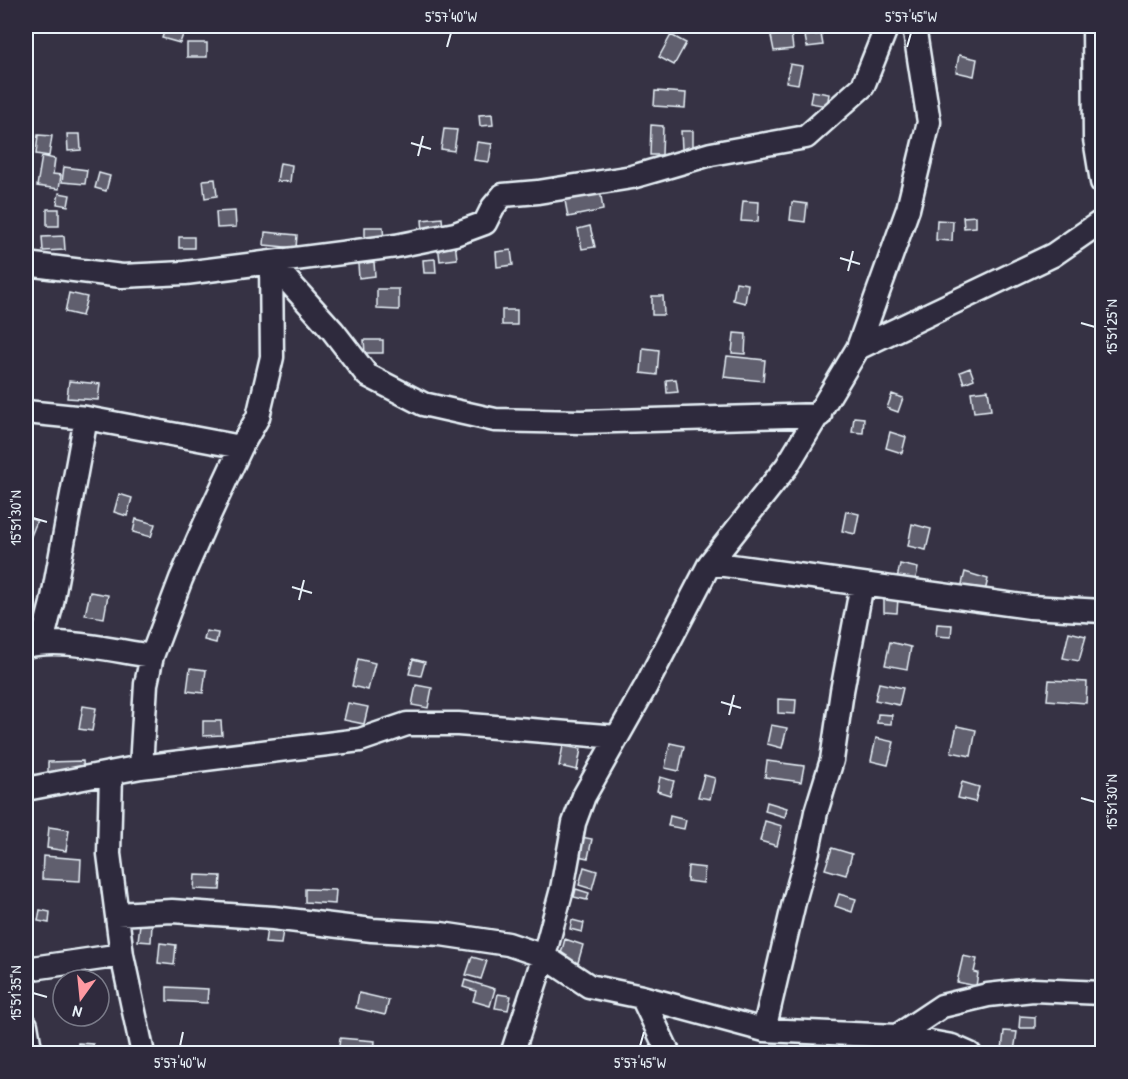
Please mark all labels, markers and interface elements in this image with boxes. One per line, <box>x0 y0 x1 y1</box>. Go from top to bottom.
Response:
text: 5°57'40"W <box>425 6 478 27</box>
text: 5°57'45"W <box>885 6 938 27</box>
text: 15°51'25"N <box>1101 299 1122 355</box>
text: 15°51'30"N <box>5 490 26 546</box>
text: 15°51'30"N <box>1101 774 1122 830</box>
text: 15°51'35"N <box>5 965 26 1021</box>
north arrow <box>51 968 111 1028</box>
text: N <box>70 1001 84 1024</box>
text: 5°57'40"W <box>154 1052 207 1073</box>
text: 5°57'45"W <box>614 1052 667 1073</box>

